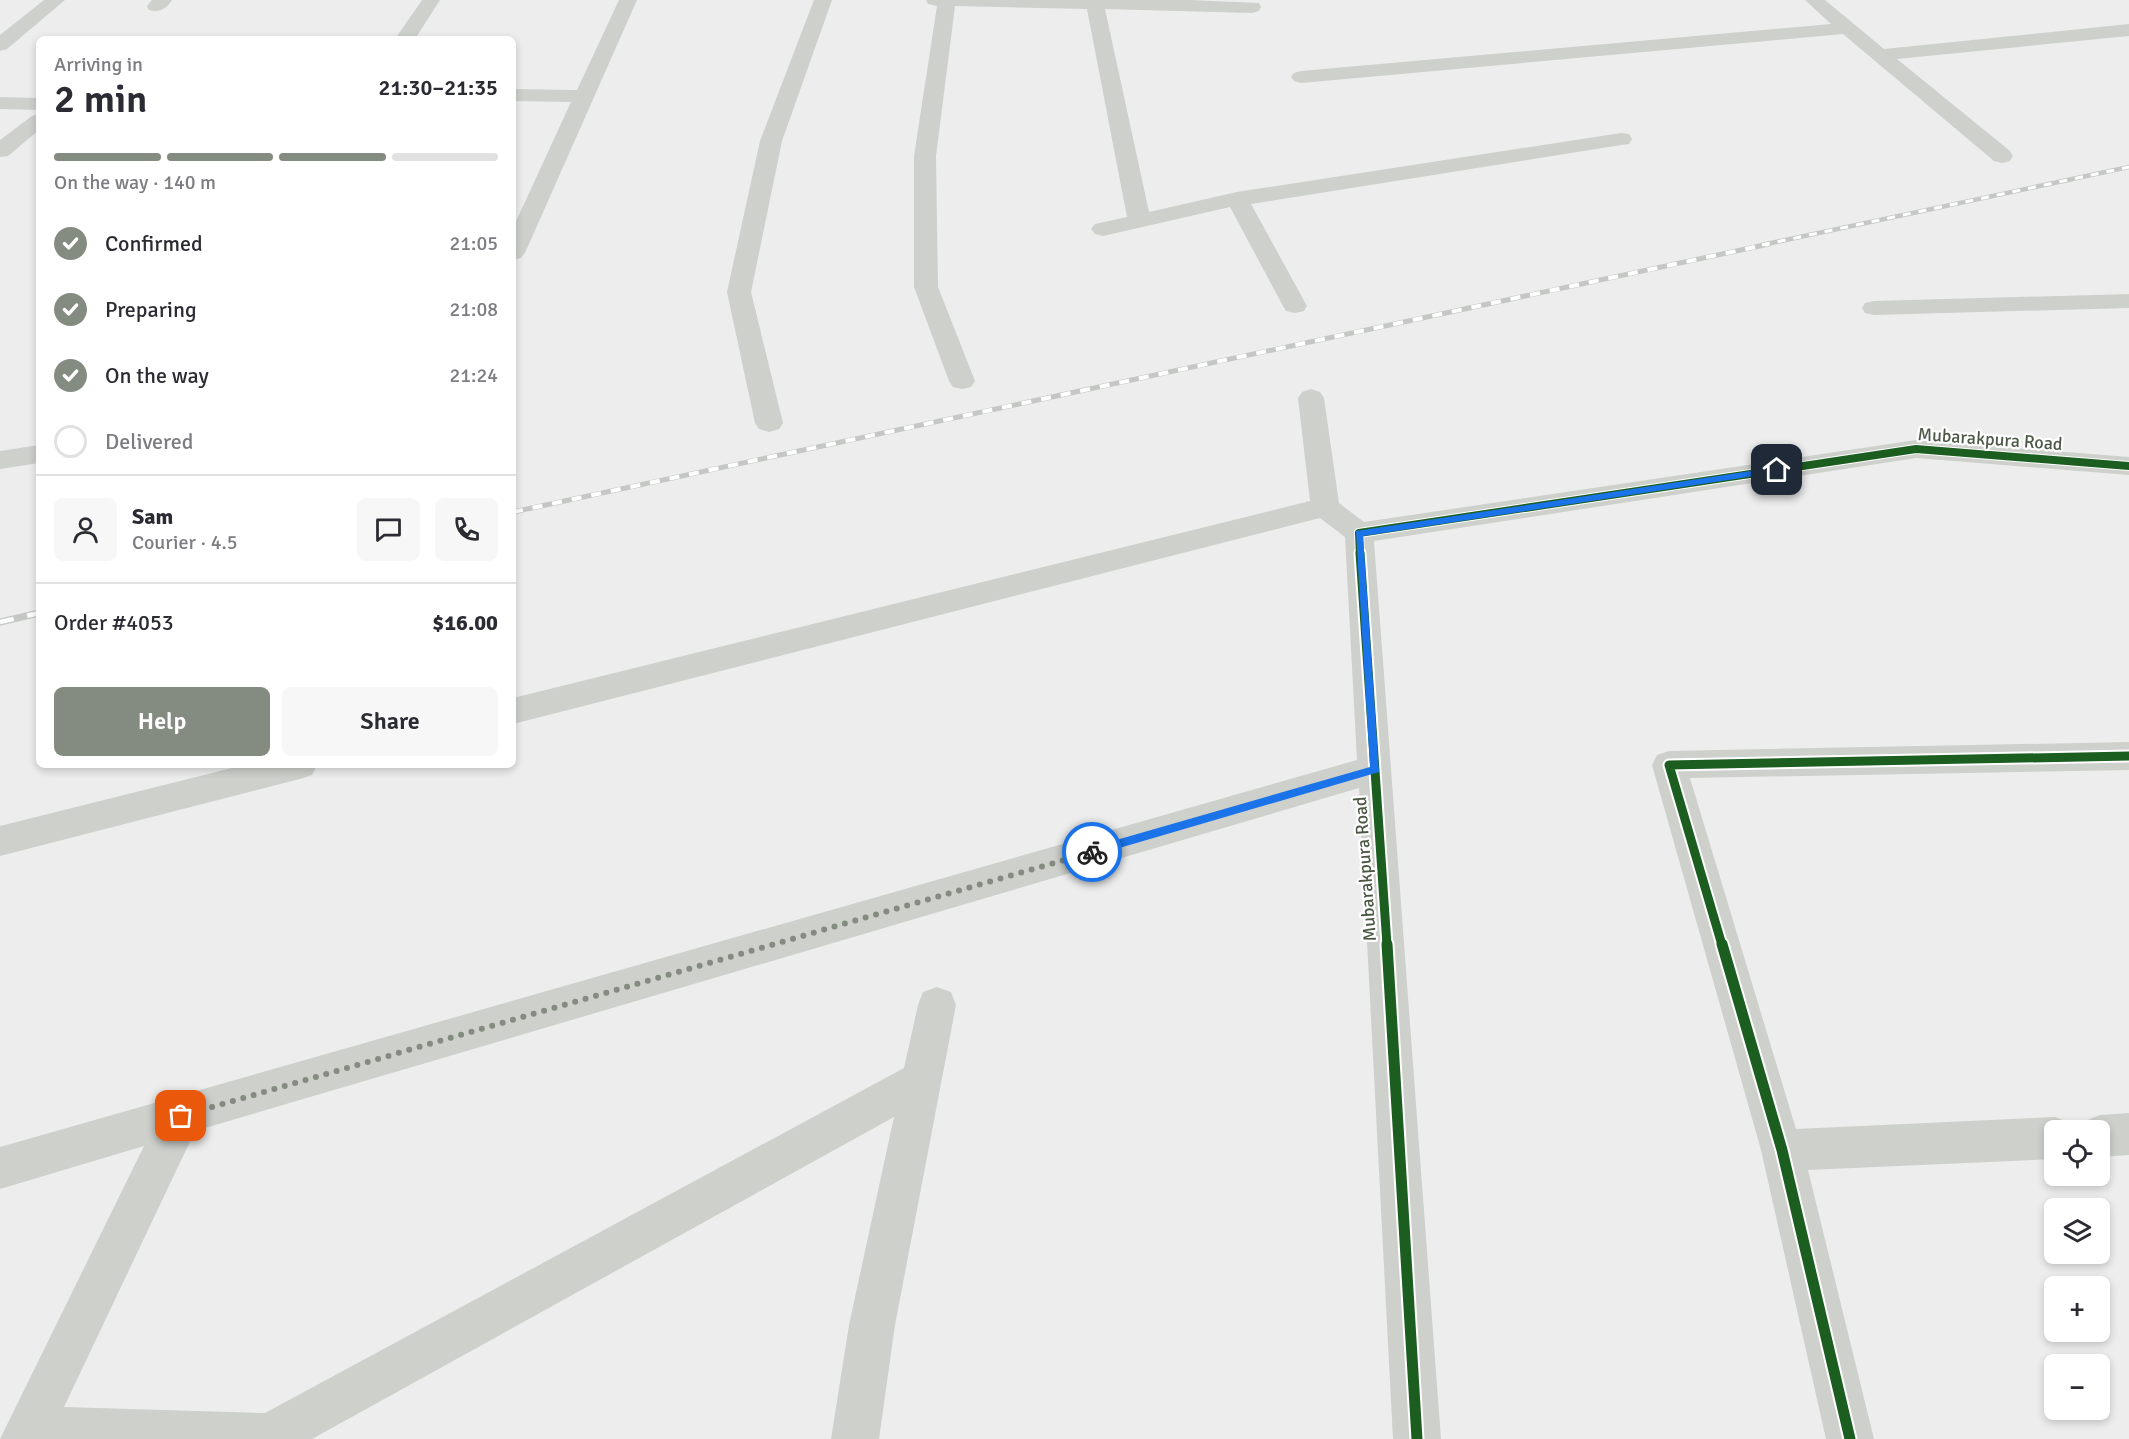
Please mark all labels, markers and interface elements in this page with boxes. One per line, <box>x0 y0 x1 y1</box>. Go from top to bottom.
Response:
text: Arriving in <box>54 52 143 77</box>
text: 21:30–21:35 <box>379 74 498 101</box>
text: 2 min <box>54 75 147 123</box>
text: On the way · 140 m <box>54 170 216 195</box>
icon: check <box>54 227 87 260</box>
text: Confirmed <box>105 230 203 257</box>
text: 21:05 <box>449 231 498 256</box>
icon: check <box>54 293 87 326</box>
text: Preparing <box>105 296 197 323</box>
text: 21:08 <box>449 297 498 322</box>
icon: check <box>54 359 87 392</box>
text: On the way <box>105 362 209 389</box>
text: 21:24 <box>449 363 498 388</box>
street label: Mubarakpura Road <box>1917 423 2063 455</box>
text: Delivered <box>105 428 193 455</box>
pin <box>1751 444 1802 495</box>
icon: home <box>1760 453 1793 486</box>
button: person <box>54 498 117 561</box>
button: chat <box>357 498 420 561</box>
button: phone <box>435 498 498 561</box>
text: Sam <box>132 503 173 530</box>
text: Courier · 4.5 <box>132 530 238 555</box>
text: Order #4053 <box>54 609 174 636</box>
text: $16.00 <box>432 609 498 636</box>
button: Help <box>54 687 270 756</box>
button: Share <box>282 687 498 756</box>
street label: Mubarakpura Road <box>1349 796 1381 942</box>
courier <box>1062 822 1122 882</box>
icon: bike <box>1076 836 1109 869</box>
pin <box>155 1090 206 1141</box>
icon: bag <box>164 1099 197 1132</box>
map controls <box>2044 1120 2110 1420</box>
button: locate <box>2044 1120 2110 1186</box>
button: layers <box>2044 1198 2110 1264</box>
button: + <box>2044 1276 2110 1342</box>
button: − <box>2044 1354 2110 1420</box>

